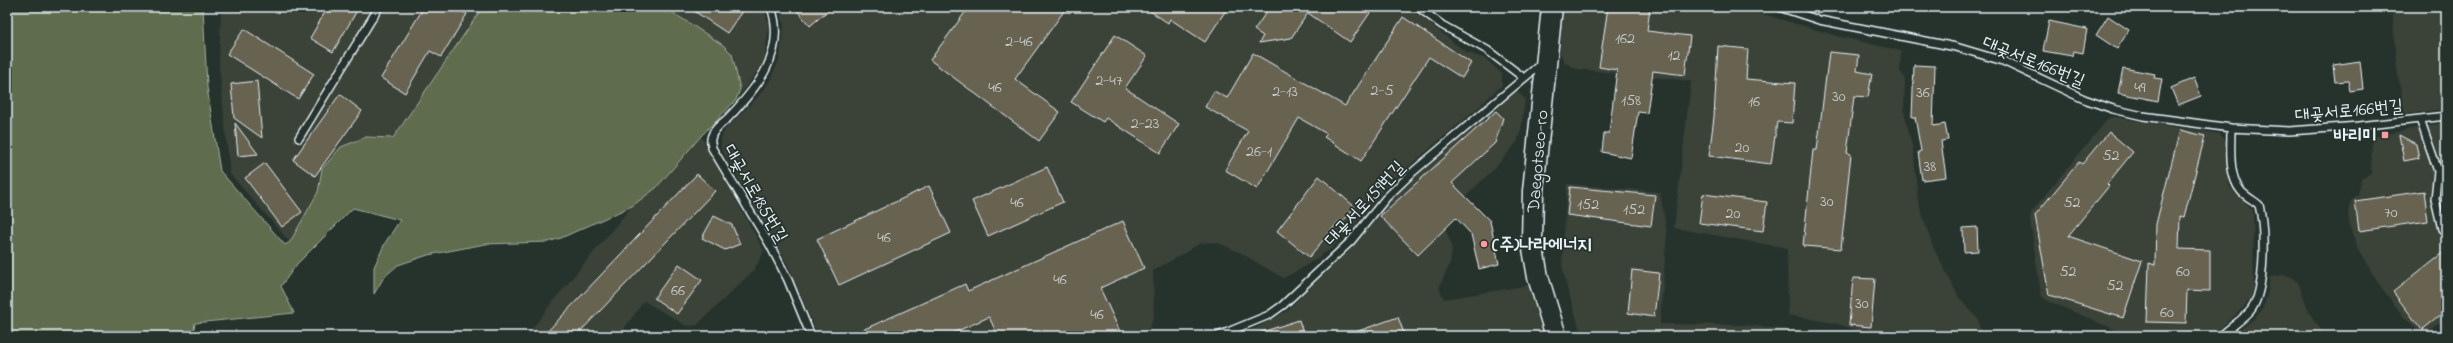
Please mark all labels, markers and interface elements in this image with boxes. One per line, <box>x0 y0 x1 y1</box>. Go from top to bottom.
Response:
house number: 162 <box>1615 27 1635 51</box>
house number: 2-46 <box>1005 30 1033 54</box>
street label: 대곶서로166번길 <box>1978 30 2089 95</box>
house number: 12 <box>1667 44 1681 68</box>
house number: 2-47 <box>1095 69 1123 93</box>
house number: 46 <box>988 76 1002 100</box>
house number: 49 <box>2134 76 2146 100</box>
house number: 2-5 <box>1370 79 1394 103</box>
house number: 2-13 <box>1272 80 1298 104</box>
house number: 36 <box>1916 81 1930 105</box>
house number: 30 <box>1832 85 1846 109</box>
house number: 158 <box>1621 89 1641 113</box>
house number: 16 <box>1748 90 1760 114</box>
street label: 대곶서로166번길 <box>2294 94 2405 130</box>
street label: Daegotseo-ro <box>1521 109 1557 215</box>
house number: 2-23 <box>1131 112 1159 136</box>
place label: 바리미 <box>2334 124 2377 150</box>
marker: 바리미 <box>2380 130 2390 140</box>
house number: 20 <box>1735 136 1750 160</box>
street label: 대곶서로185번길 <box>716 140 793 248</box>
house number: 26-1 <box>1246 140 1272 164</box>
house number: 52 <box>2102 144 2120 168</box>
house number: 38 <box>1924 155 1936 179</box>
street label: 대곶서로159번길 <box>1319 156 1412 253</box>
house number: 30 <box>1820 190 1834 214</box>
house number: 46 <box>1010 191 1024 215</box>
house number: 52 <box>2063 191 2081 215</box>
house number: 152 <box>1577 193 1599 217</box>
house number: 152 <box>1623 198 1645 222</box>
house number: 70 <box>2384 201 2398 225</box>
house number: 20 <box>1726 202 1741 226</box>
house number: 46 <box>877 226 891 250</box>
place label: (주)나라에너지 <box>1492 233 1592 259</box>
marker: (주)나라에너지 <box>1479 239 1489 249</box>
house number: 52 <box>2059 260 2077 284</box>
house number: 60 <box>2176 260 2190 284</box>
house number: 46 <box>1053 268 1067 292</box>
house number: 52 <box>2106 274 2124 298</box>
house number: 66 <box>671 279 685 303</box>
house number: 30 <box>1855 292 1869 316</box>
house number: 60 <box>2160 301 2174 325</box>
house number: 46 <box>1090 303 1104 327</box>

